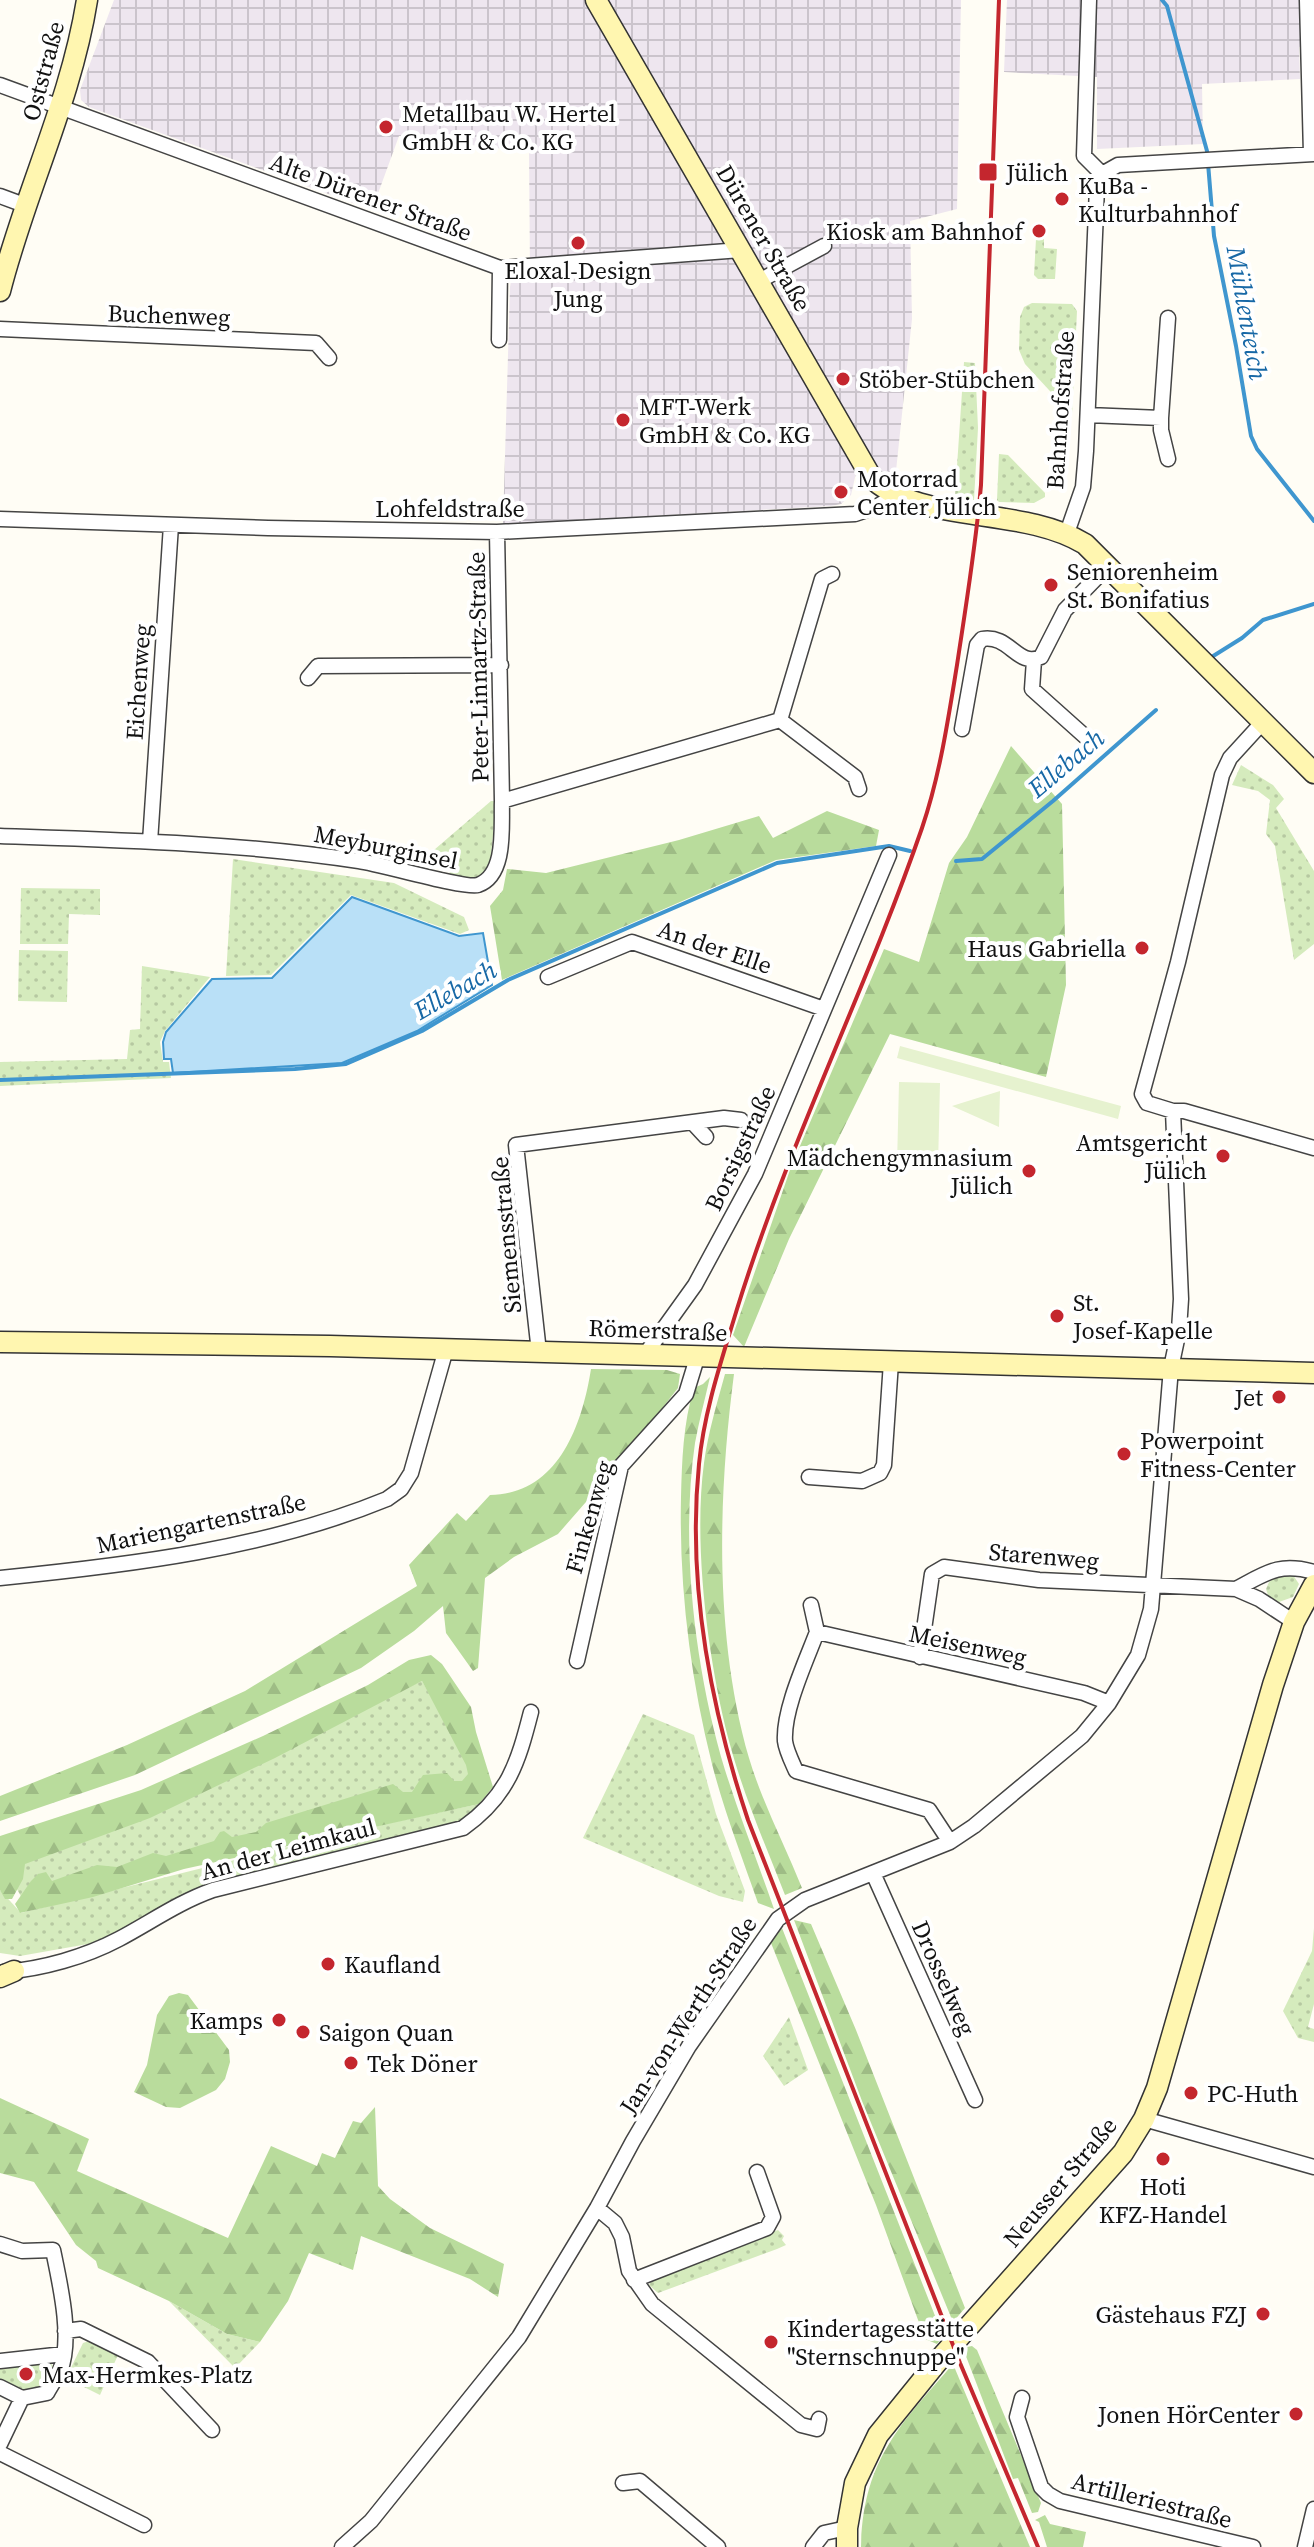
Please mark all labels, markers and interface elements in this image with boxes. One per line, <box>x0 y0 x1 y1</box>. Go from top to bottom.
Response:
street label: Oststraße <box>14 17 72 125</box>
place label: Metallbau W. Hertel GmbH & Co. KG <box>402 97 616 158</box>
marker: Metallbau W. Hertel GmbH & Co. KG <box>377 118 395 136</box>
street label: Alte Dürener Straße <box>265 145 477 249</box>
place label: Jülich <box>1005 156 1068 189</box>
street label: Dürener Straße <box>709 159 819 317</box>
marker: Jülich <box>977 161 999 183</box>
place label: KuBa - Kulturbahnhof <box>1078 169 1240 230</box>
marker: KuBa - Kulturbahnhof <box>1053 190 1071 208</box>
place label: Kiosk am Bahnhof <box>826 215 1026 248</box>
marker: Kiosk am Bahnhof <box>1030 222 1048 240</box>
marker: Eloxal-Design Jung <box>569 234 587 252</box>
water label: Mühlenteich <box>1217 242 1276 383</box>
place label: Eloxal-Design Jung <box>504 254 652 315</box>
street label: Buchenweg <box>107 296 231 334</box>
street label: Bahnhofstraße <box>1038 329 1082 491</box>
place label: Stöber-Stübchen <box>859 363 1035 396</box>
marker: Stöber-Stübchen <box>834 370 852 388</box>
place label: MFT-Werk GmbH & Co. KG <box>639 390 811 451</box>
marker: MFT-Werk GmbH & Co. KG <box>614 411 632 429</box>
place label: Motorrad Center Jülich <box>857 462 997 523</box>
marker: Motorrad Center Jülich <box>832 483 850 501</box>
street label: Lohfeldstraße <box>375 492 525 525</box>
street label: Peter-Linnartz-Straße <box>459 551 497 783</box>
place label: Seniorenheim St. Bonifatius <box>1067 555 1219 616</box>
marker: Seniorenheim St. Bonifatius <box>1042 576 1060 594</box>
street label: Eichenweg <box>117 623 159 741</box>
water label: Ellebach <box>1019 720 1112 807</box>
street label: Meyburginsel <box>311 817 461 877</box>
street label: An der Elle <box>654 912 776 982</box>
place label: Haus Gabriella <box>967 932 1127 965</box>
marker: Haus Gabriella <box>1133 939 1151 957</box>
water label: Ellebach <box>406 952 503 1029</box>
street label: Borsigstraße <box>697 1080 783 1216</box>
place label: Amtsgericht Jülich <box>1076 1126 1207 1187</box>
place label: Mädchengymnasium Jülich <box>787 1141 1013 1202</box>
marker: Amtsgericht Jülich <box>1214 1147 1232 1165</box>
street label: Siemensstraße <box>483 1155 529 1315</box>
marker: Mädchengymnasium Jülich <box>1020 1162 1038 1180</box>
place label: St. Josef-Kapelle <box>1072 1286 1213 1347</box>
marker: St. Josef-Kapelle <box>1048 1307 1066 1325</box>
street label: Römerstraße <box>588 1311 728 1349</box>
place label: Jet <box>1233 1381 1263 1414</box>
marker: Jet <box>1270 1388 1288 1406</box>
place label: Powerpoint Fitness-Center <box>1140 1424 1296 1485</box>
marker: Powerpoint Fitness-Center <box>1115 1445 1133 1463</box>
street label: Finkenweg <box>557 1456 621 1578</box>
street label: Mariengartenstraße <box>93 1485 309 1561</box>
street label: Starenweg <box>988 1535 1100 1577</box>
street label: Meisenweg <box>906 1616 1030 1674</box>
street label: An der Leimkaul <box>197 1810 379 1888</box>
street label: Jan-von-Werth-Straße <box>611 1910 764 2121</box>
street label: Drosselweg <box>904 1915 984 2041</box>
place label: Kaufland <box>344 1948 441 1981</box>
marker: Kaufland <box>319 1955 337 1973</box>
place label: Kamps <box>189 2004 263 2037</box>
marker: Kamps <box>270 2011 288 2029</box>
place label: Saigon Quan <box>319 2016 454 2049</box>
marker: Saigon Quan <box>294 2023 312 2041</box>
place label: Tek Döner <box>367 2047 478 2080</box>
marker: Tek Döner <box>342 2054 360 2072</box>
place label: PC-Huth <box>1207 2077 1298 2110</box>
marker: PC-Huth <box>1182 2084 1200 2102</box>
street label: Neusser Straße <box>996 2110 1124 2254</box>
marker: Hoti KFZ-Handel <box>1154 2150 1172 2168</box>
place label: Hoti KFZ-Handel <box>1099 2170 1227 2231</box>
place label: Gästehaus FZJ <box>1095 2298 1247 2331</box>
marker: Gästehaus FZJ <box>1254 2305 1272 2323</box>
place label: Kindertagesstätte "Sternschnuppe" <box>787 2312 974 2373</box>
marker: Kindertagesstätte "Sternschnuppe" <box>762 2333 780 2351</box>
place label: Max-Hermkes-Platz <box>42 2358 252 2391</box>
marker: Max-Hermkes-Platz <box>17 2365 35 2383</box>
place label: Jonen HörCenter <box>1097 2398 1280 2431</box>
marker: Jonen HörCenter <box>1287 2405 1305 2423</box>
street label: Artilleriestraße <box>1068 2464 1236 2536</box>

